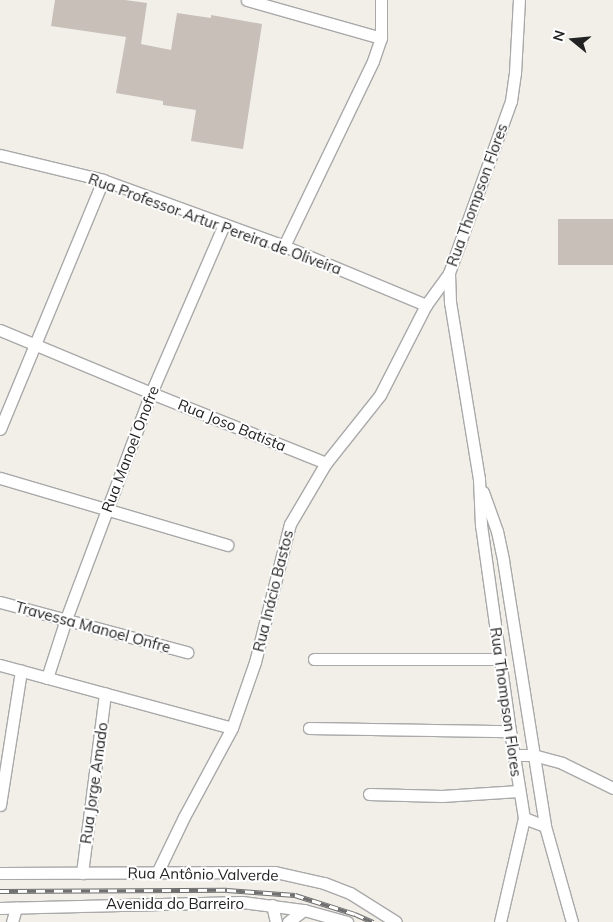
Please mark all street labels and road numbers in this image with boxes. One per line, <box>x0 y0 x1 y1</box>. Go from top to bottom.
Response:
street label: Rua Thompson Flores <box>443 121 511 269</box>
street label: Rua Professor Artur Pereira de Oliveira <box>86 170 344 278</box>
street label: Rua Manoel Onofre <box>98 383 162 515</box>
street label: Rua Joso Batista <box>175 395 289 455</box>
street label: Rua Inácio Bastos <box>249 528 297 654</box>
street label: Travessa Manoel Onfre <box>13 598 173 656</box>
street label: Rua Thompson Flores <box>487 626 525 778</box>
street label: Rua Jorge Amado <box>77 721 111 845</box>
street label: Rua Antônio Valverde <box>127 864 279 884</box>
street label: Avenida do Barreiro <box>106 895 244 913</box>

